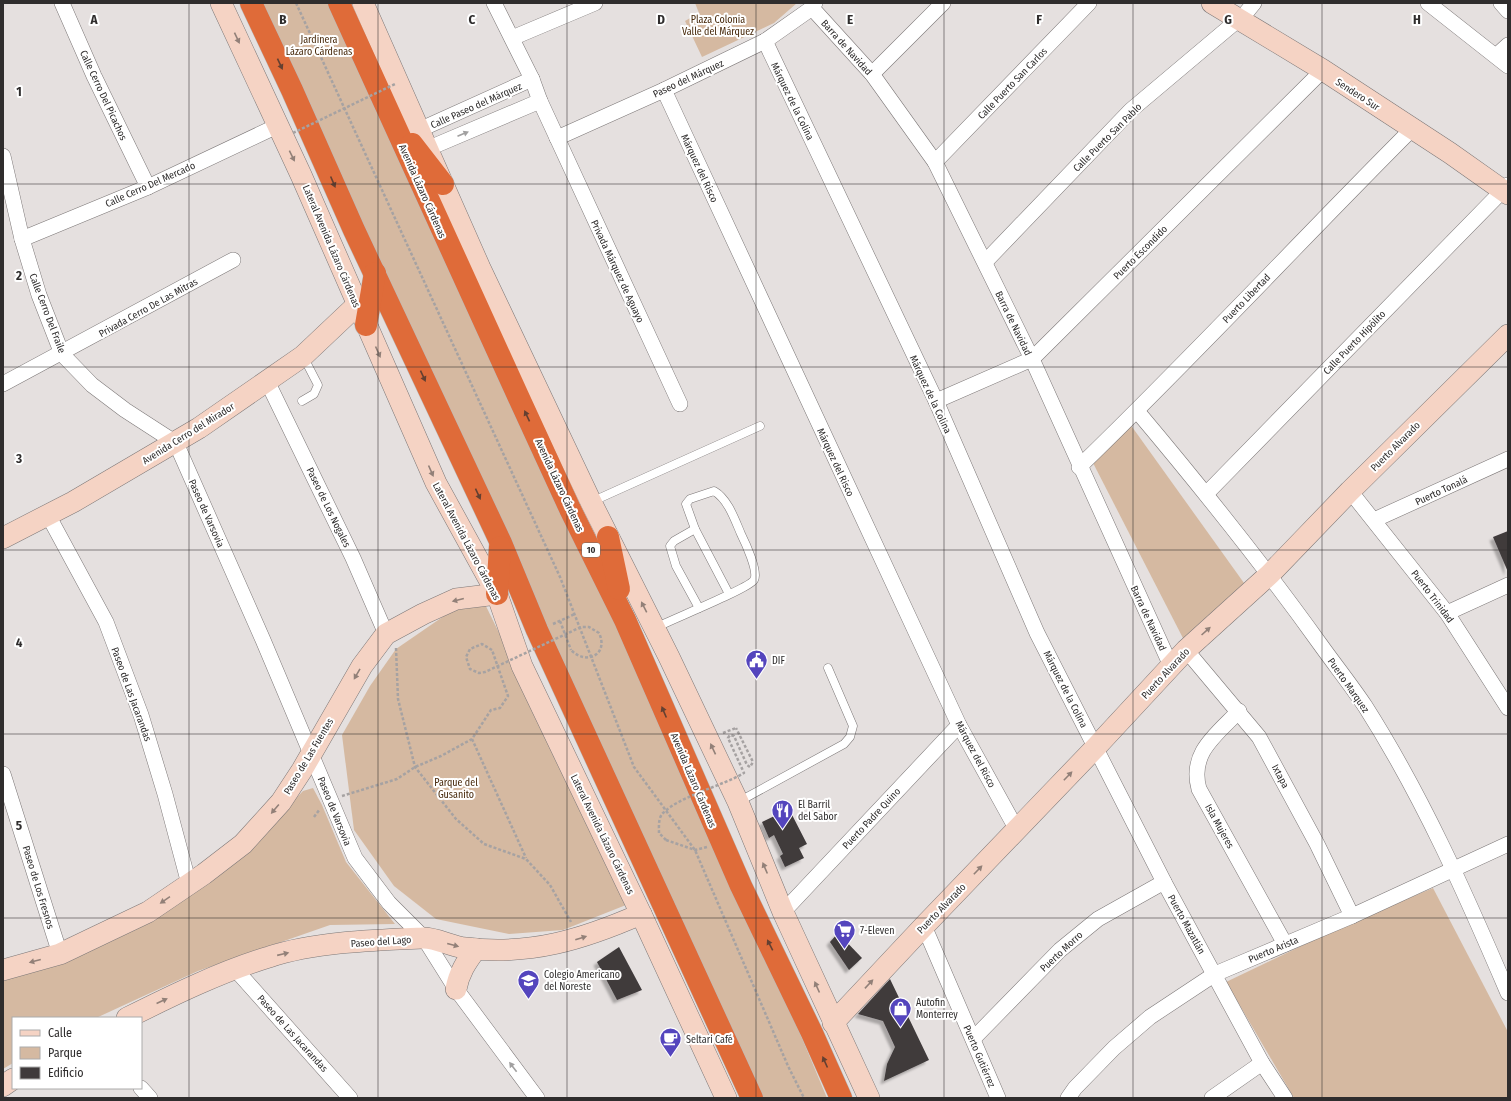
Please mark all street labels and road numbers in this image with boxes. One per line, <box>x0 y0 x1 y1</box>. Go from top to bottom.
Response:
street label: Barra de Navidad <box>818 18 874 78</box>
street label: Calle Puerto San Carlos <box>976 45 1050 122</box>
street label: Calle Cerro Del Picachos <box>77 48 129 142</box>
street label: Paseo del Márquez <box>651 57 726 100</box>
street label: Márquez de la Colina <box>768 61 816 142</box>
street label: Sendero Sur <box>1333 76 1382 114</box>
street label: Calle Paseo del Márquez <box>429 80 524 131</box>
street label: Calle Puerto San Pablo <box>1071 101 1144 174</box>
street label: Márquez del Risco <box>678 132 720 204</box>
street label: Avenida Lázaro Cárdenas <box>396 143 448 240</box>
street label: Calle Cerro Del Mercado <box>104 160 197 210</box>
street label: Lateral Avenida Lázaro Cárdenas <box>300 183 362 309</box>
street label: Privada Márquez de Aguayo <box>588 218 646 325</box>
street label: Puerto Escondido <box>1111 223 1170 282</box>
street label: Calle Cerro Del Fraile <box>26 272 68 355</box>
street label: Puerto Libertad <box>1220 272 1273 326</box>
street label: Privada Cerro De Las Mitras <box>97 276 200 340</box>
street label: Barra de Navidad <box>992 289 1034 358</box>
street label: Calle Puerto Hipólito <box>1321 308 1388 377</box>
street label: Márquez de la Colina <box>907 353 954 436</box>
street label: Avenida Cerro del Mirador <box>140 400 237 467</box>
street label: Puerto Alvarado <box>1368 419 1423 474</box>
street label: Márquez del Risco <box>814 426 856 498</box>
street label: Avenida Lázaro Cárdenas <box>532 437 586 534</box>
street label: Paseo de Los Nogales <box>304 465 353 549</box>
street label: Puerto Tonalá <box>1413 474 1470 508</box>
street label: Paseo de Varsovia <box>186 477 227 549</box>
street label: Lateral Avenida Lázaro Cárdenas <box>430 480 502 603</box>
road number: 10 <box>582 543 600 557</box>
street label: Puerto Trinidad <box>1408 568 1456 625</box>
street label: Barra de Navidad <box>1128 584 1168 653</box>
street label: Paseo de Las Jacarandas <box>108 646 154 743</box>
street label: Puerto Alvarado <box>1139 646 1192 702</box>
street label: Márquez de la Colina <box>1040 649 1090 730</box>
street label: Puerto Marquez <box>1325 656 1371 715</box>
street label: Paseo de Las Fuentes <box>281 716 336 797</box>
street label: Márquez del Risco <box>952 719 998 790</box>
street label: Avenida Lázaro Cárdenas <box>668 731 718 829</box>
street label: Ixtapa <box>1269 763 1291 791</box>
street label: Lateral Avenida Lázaro Cárdenas <box>568 773 636 896</box>
street label: Paseo de Varsovia <box>315 775 353 848</box>
street label: Puerto Padre Quino <box>840 786 903 852</box>
street label: Isla Mujeres <box>1202 802 1236 851</box>
street label: Paseo de Los Fresnos <box>20 844 56 930</box>
street label: Puerto Alvarado <box>915 881 969 936</box>
street label: Puerto Mazatlán <box>1165 893 1207 956</box>
street label: Puerto Morro <box>1038 929 1085 974</box>
street label: Paseo del Lago <box>350 934 412 950</box>
street label: Puerto Arista <box>1247 934 1300 966</box>
street label: Paseo de Las Jacarandas <box>255 993 330 1075</box>
street label: Puerto Gutiérrez <box>961 1023 998 1089</box>

